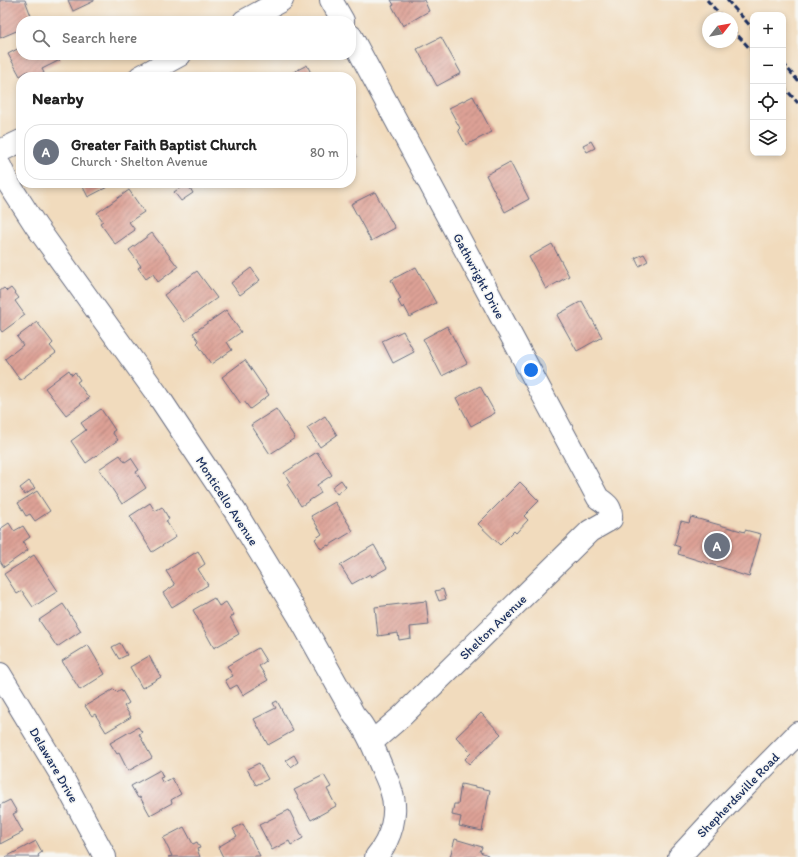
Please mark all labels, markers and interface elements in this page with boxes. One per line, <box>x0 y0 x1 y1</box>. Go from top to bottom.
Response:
north arrow <box>702 12 738 48</box>
map controls <box>750 12 786 156</box>
button: + <box>750 12 786 48</box>
search box <box>16 16 356 60</box>
icon: search <box>30 27 52 49</box>
text: Search here <box>62 29 137 47</box>
button: − <box>750 48 786 84</box>
button: locate <box>750 84 786 120</box>
text: Nearby <box>32 88 84 108</box>
button: layers <box>750 120 786 156</box>
text: Greater Faith Baptist Church <box>71 136 257 154</box>
text: A <box>42 145 50 160</box>
text: 80 m <box>310 145 339 160</box>
text: Church · Shelton Avenue <box>71 154 208 169</box>
street label: Gathwright Drive <box>450 231 508 321</box>
your location <box>521 360 541 380</box>
street label: Monticello Avenue <box>193 454 261 548</box>
pin: A <box>704 531 730 561</box>
street label: Shelton Avenue <box>456 591 530 663</box>
street label: Delaware Drive <box>26 725 82 805</box>
street label: Shepherdsville Road <box>694 749 782 841</box>

